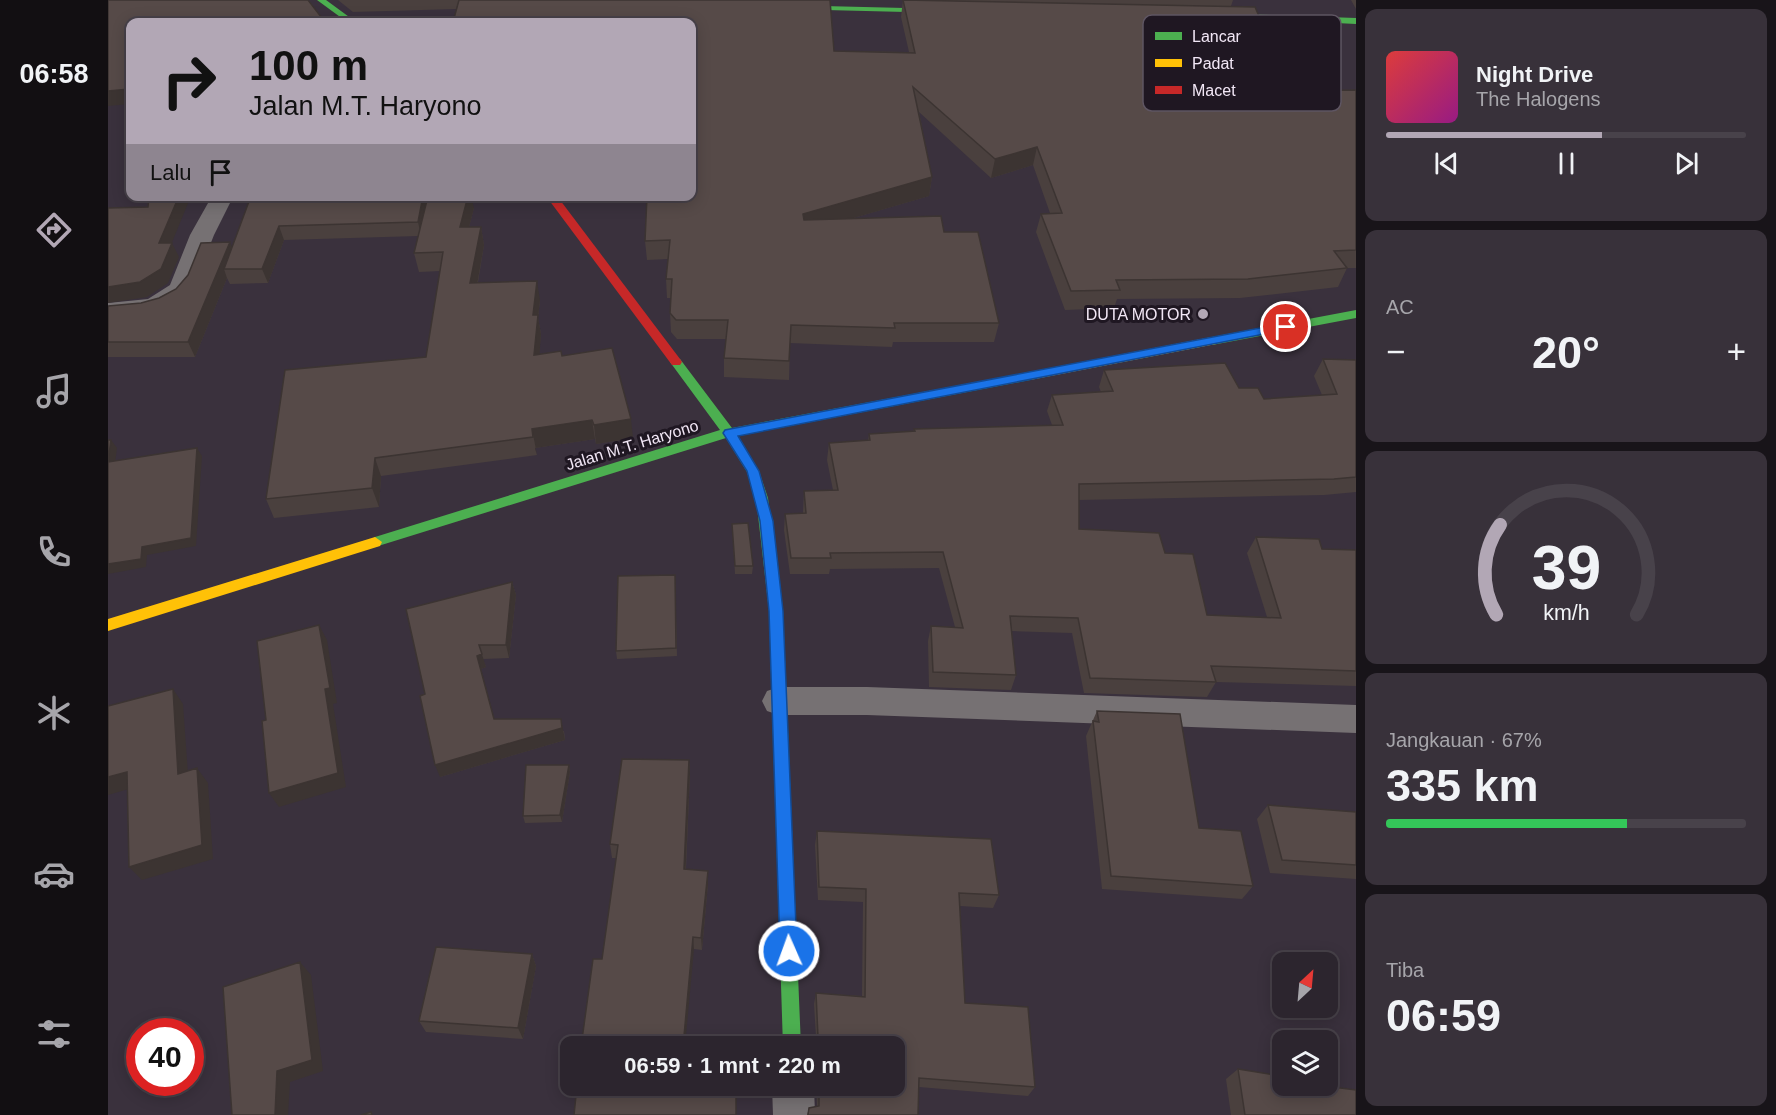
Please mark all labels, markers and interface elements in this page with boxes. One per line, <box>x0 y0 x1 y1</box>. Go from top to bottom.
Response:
legend <box>1143 15 1341 111</box>
text: Lancar <box>1192 28 1242 45</box>
icon: right <box>150 42 228 120</box>
text: 100 m <box>249 42 368 89</box>
text: Padat <box>1192 55 1234 72</box>
text: 06:58 <box>19 59 89 89</box>
text: Night Drive <box>1476 62 1593 87</box>
text: Macet <box>1192 82 1236 99</box>
text: The Halogens <box>1476 88 1601 110</box>
text: Jalan M.T. Haryono <box>249 91 482 121</box>
icon: previous <box>1430 147 1463 180</box>
icon: pause <box>1550 147 1583 180</box>
icon: next <box>1670 147 1703 180</box>
icon: arrive <box>204 156 237 189</box>
text: Lalu <box>150 160 192 185</box>
icon: directions <box>33 209 75 251</box>
text: AC <box>1386 296 1414 318</box>
pin <box>1260 301 1311 352</box>
place label: DUTA MOTOR <box>1086 306 1191 323</box>
marker: DUTA MOTOR <box>1196 307 1210 321</box>
icon: arrive <box>1269 310 1302 343</box>
text: 20° <box>1532 327 1600 378</box>
text: − <box>1386 333 1405 370</box>
text: + <box>1727 333 1746 370</box>
icon: music <box>33 370 75 412</box>
street label: Jalan M.T. Haryono <box>564 417 700 473</box>
icon: phone <box>33 531 75 573</box>
text: 39 <box>1531 533 1601 602</box>
text: km/h <box>1543 601 1589 625</box>
icon: climate <box>33 692 75 734</box>
text: Jangkauan · 67% <box>1386 729 1542 751</box>
text: 335 km <box>1386 760 1539 811</box>
icon: car <box>33 853 75 895</box>
position arrow <box>757 919 821 983</box>
north arrow <box>1272 952 1338 1018</box>
map controls <box>1272 952 1338 1096</box>
text: Tiba <box>1386 959 1424 981</box>
text: 06:59 <box>1386 990 1501 1041</box>
icon: filters <box>33 1013 75 1055</box>
speed limit sign: 40 <box>126 1018 204 1096</box>
button: layers <box>1272 1030 1338 1096</box>
text: 06:59 · 1 mnt · 220 m <box>624 1053 841 1078</box>

